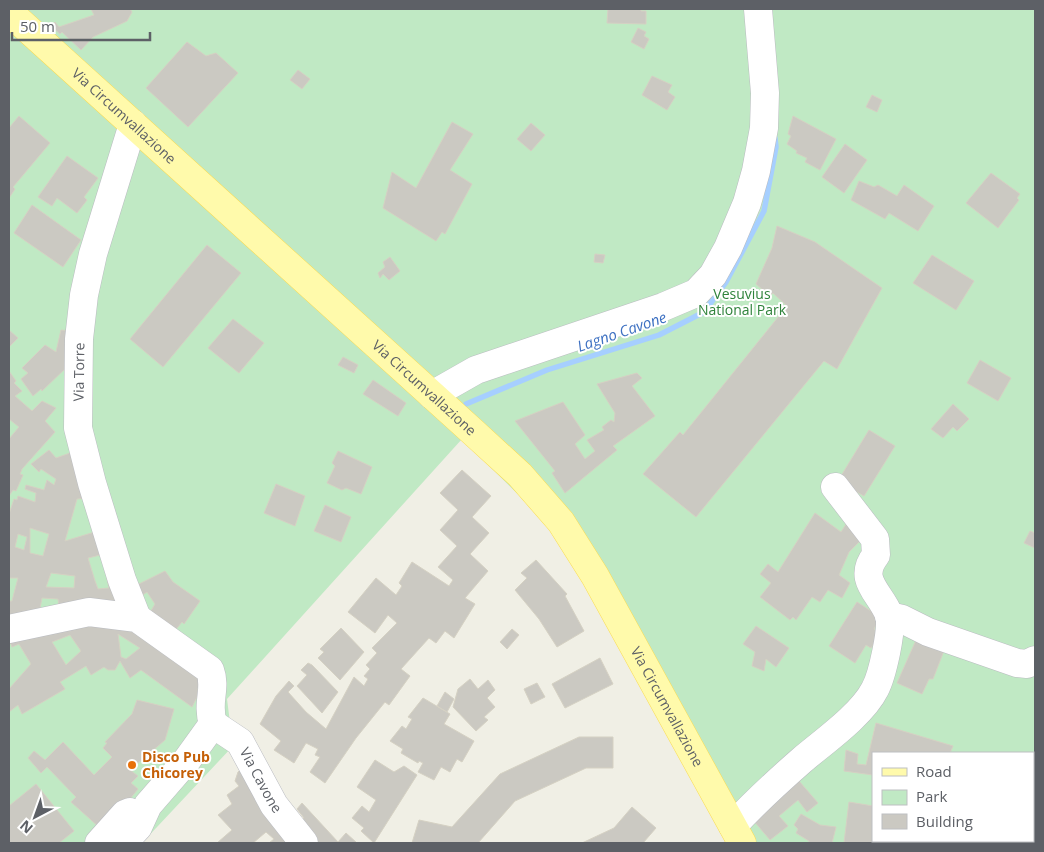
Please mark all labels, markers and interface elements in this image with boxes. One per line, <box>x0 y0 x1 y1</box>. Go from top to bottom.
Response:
scale bar <box>12 10 150 42</box>
text: 50 m <box>20 16 55 36</box>
street label: Via Circumvallazione <box>68 64 181 168</box>
park label: Vesuvius National Park <box>698 284 787 319</box>
water label: Lagno Cavone <box>574 306 669 356</box>
street label: Via Circumvallazione <box>368 335 481 440</box>
street label: Via Torre <box>68 342 89 402</box>
street label: Via Circumvallazione <box>627 643 708 770</box>
street label: Via Cavone <box>236 744 287 817</box>
place label: Disco Pub Chicorey <box>142 747 210 782</box>
legend <box>872 752 1034 842</box>
marker: Disco Pub Chicorey <box>126 759 138 771</box>
text: Road <box>916 761 952 781</box>
text: Park <box>916 786 947 806</box>
north arrow <box>10 792 60 842</box>
text: Building <box>916 811 973 831</box>
text: N <box>16 816 37 838</box>

